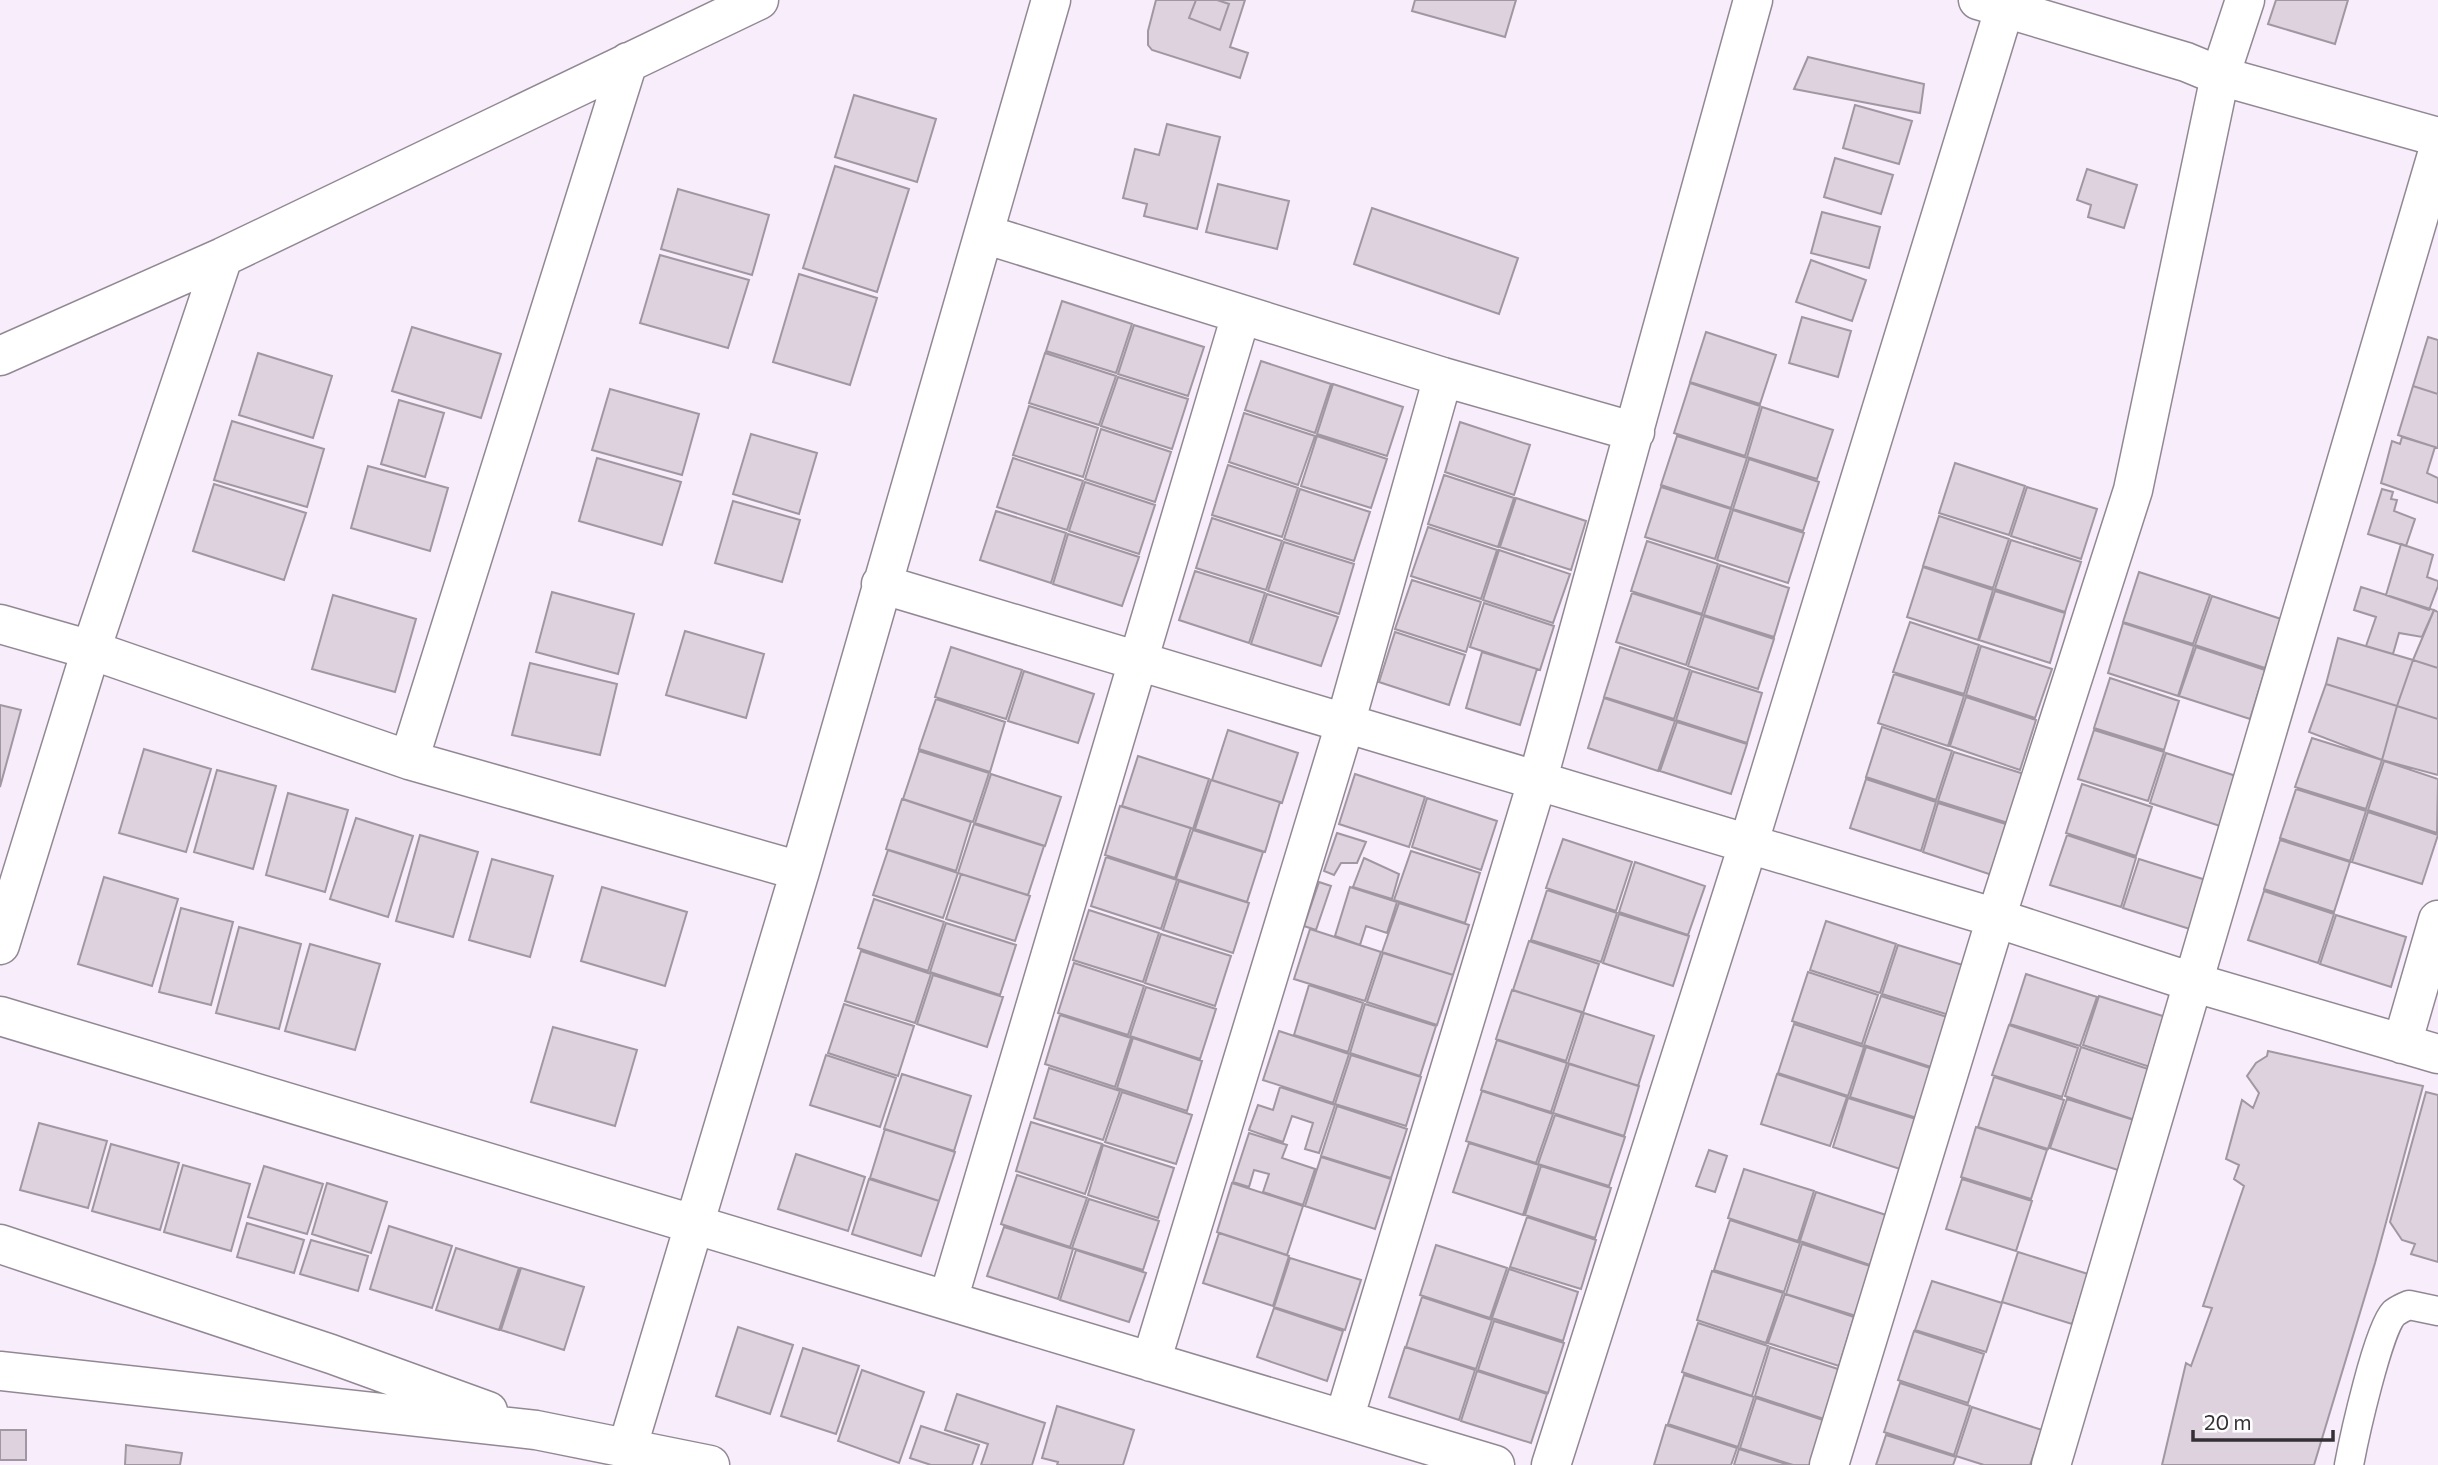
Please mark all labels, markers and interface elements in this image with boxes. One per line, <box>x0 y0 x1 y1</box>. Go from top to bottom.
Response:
scale bar <box>2193 1398 2333 1442</box>
text: 20 m <box>2204 1409 2252 1434</box>

